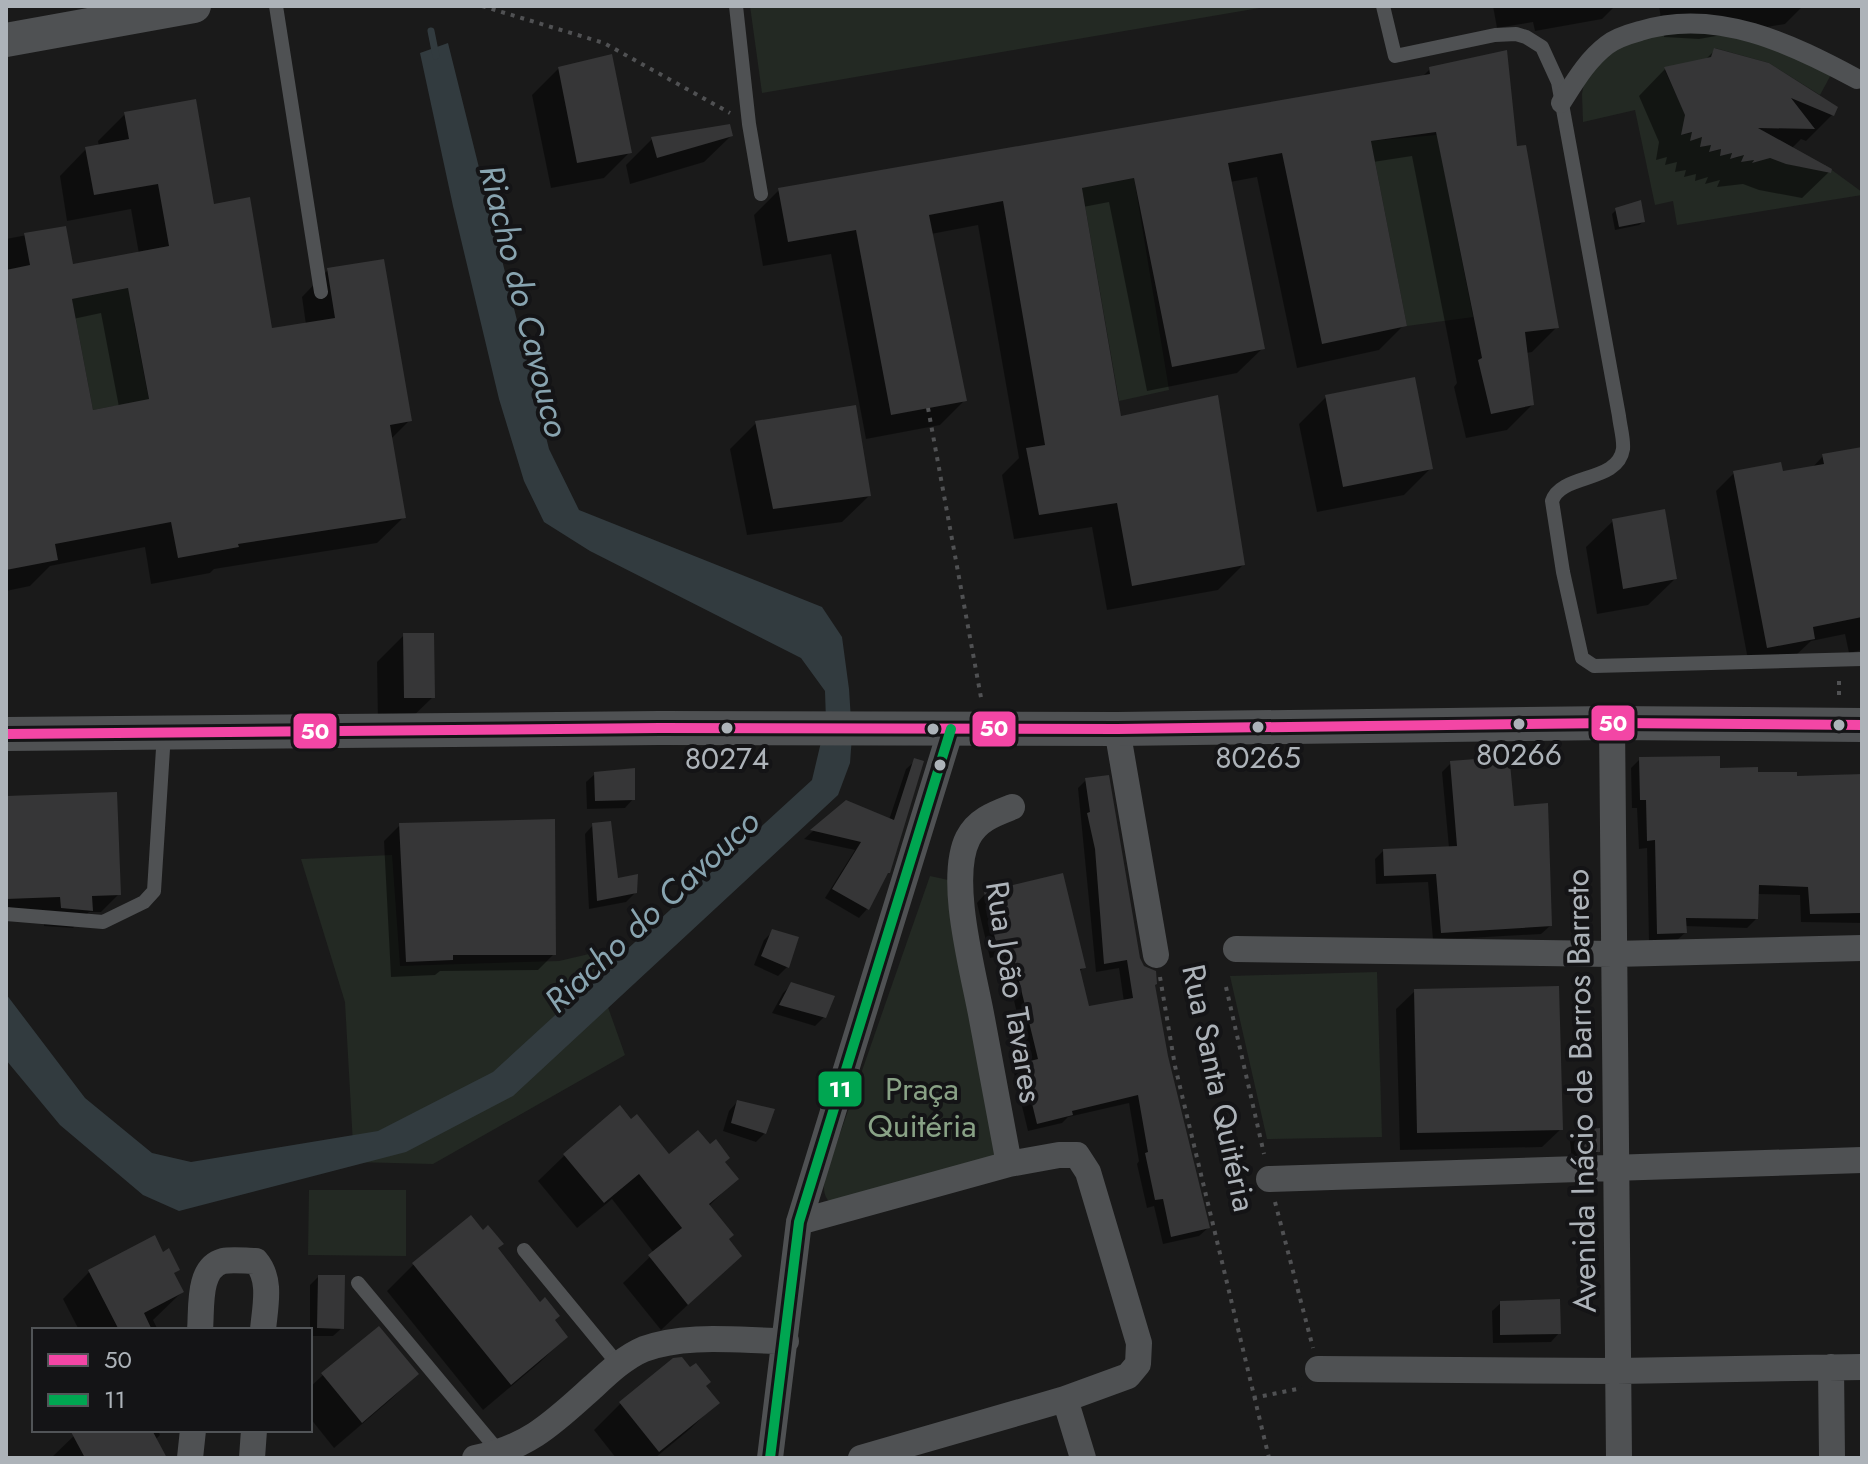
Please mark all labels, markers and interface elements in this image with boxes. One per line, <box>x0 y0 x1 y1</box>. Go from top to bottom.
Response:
water label: Riacho do Cavouco <box>467 160 581 442</box>
line badge: 50 <box>1590 704 1636 742</box>
text: 50 <box>1599 707 1627 739</box>
line badge: 50 <box>971 710 1017 748</box>
line badge: 50 <box>292 712 338 750</box>
text: 50 <box>980 712 1008 744</box>
text: 50 <box>301 715 329 747</box>
marker: 80266 <box>1511 716 1527 732</box>
unlabelled marker <box>1831 717 1847 733</box>
marker: 80265 <box>1250 719 1266 735</box>
marker: 80274 <box>719 720 735 736</box>
unlabelled marker <box>925 721 941 737</box>
place label: 80266 <box>1476 733 1562 776</box>
place label: 80265 <box>1215 736 1301 779</box>
place label: 80274 <box>685 737 769 780</box>
unlabelled marker <box>932 757 948 773</box>
water label: Riacho do Cavouco <box>533 798 771 1024</box>
street label: Avenida Inácio de Barros Barreto <box>1554 869 1608 1313</box>
street label: Rua João Tavares <box>974 878 1054 1106</box>
street label: Rua Santa Quitéria <box>1170 960 1268 1216</box>
park label: Praça Quitéria <box>867 1066 977 1149</box>
line badge: 11 <box>817 1070 863 1108</box>
text: 11 <box>829 1073 851 1105</box>
legend <box>32 1328 312 1432</box>
text: 50 <box>104 1342 132 1377</box>
text: 11 <box>104 1382 126 1417</box>

